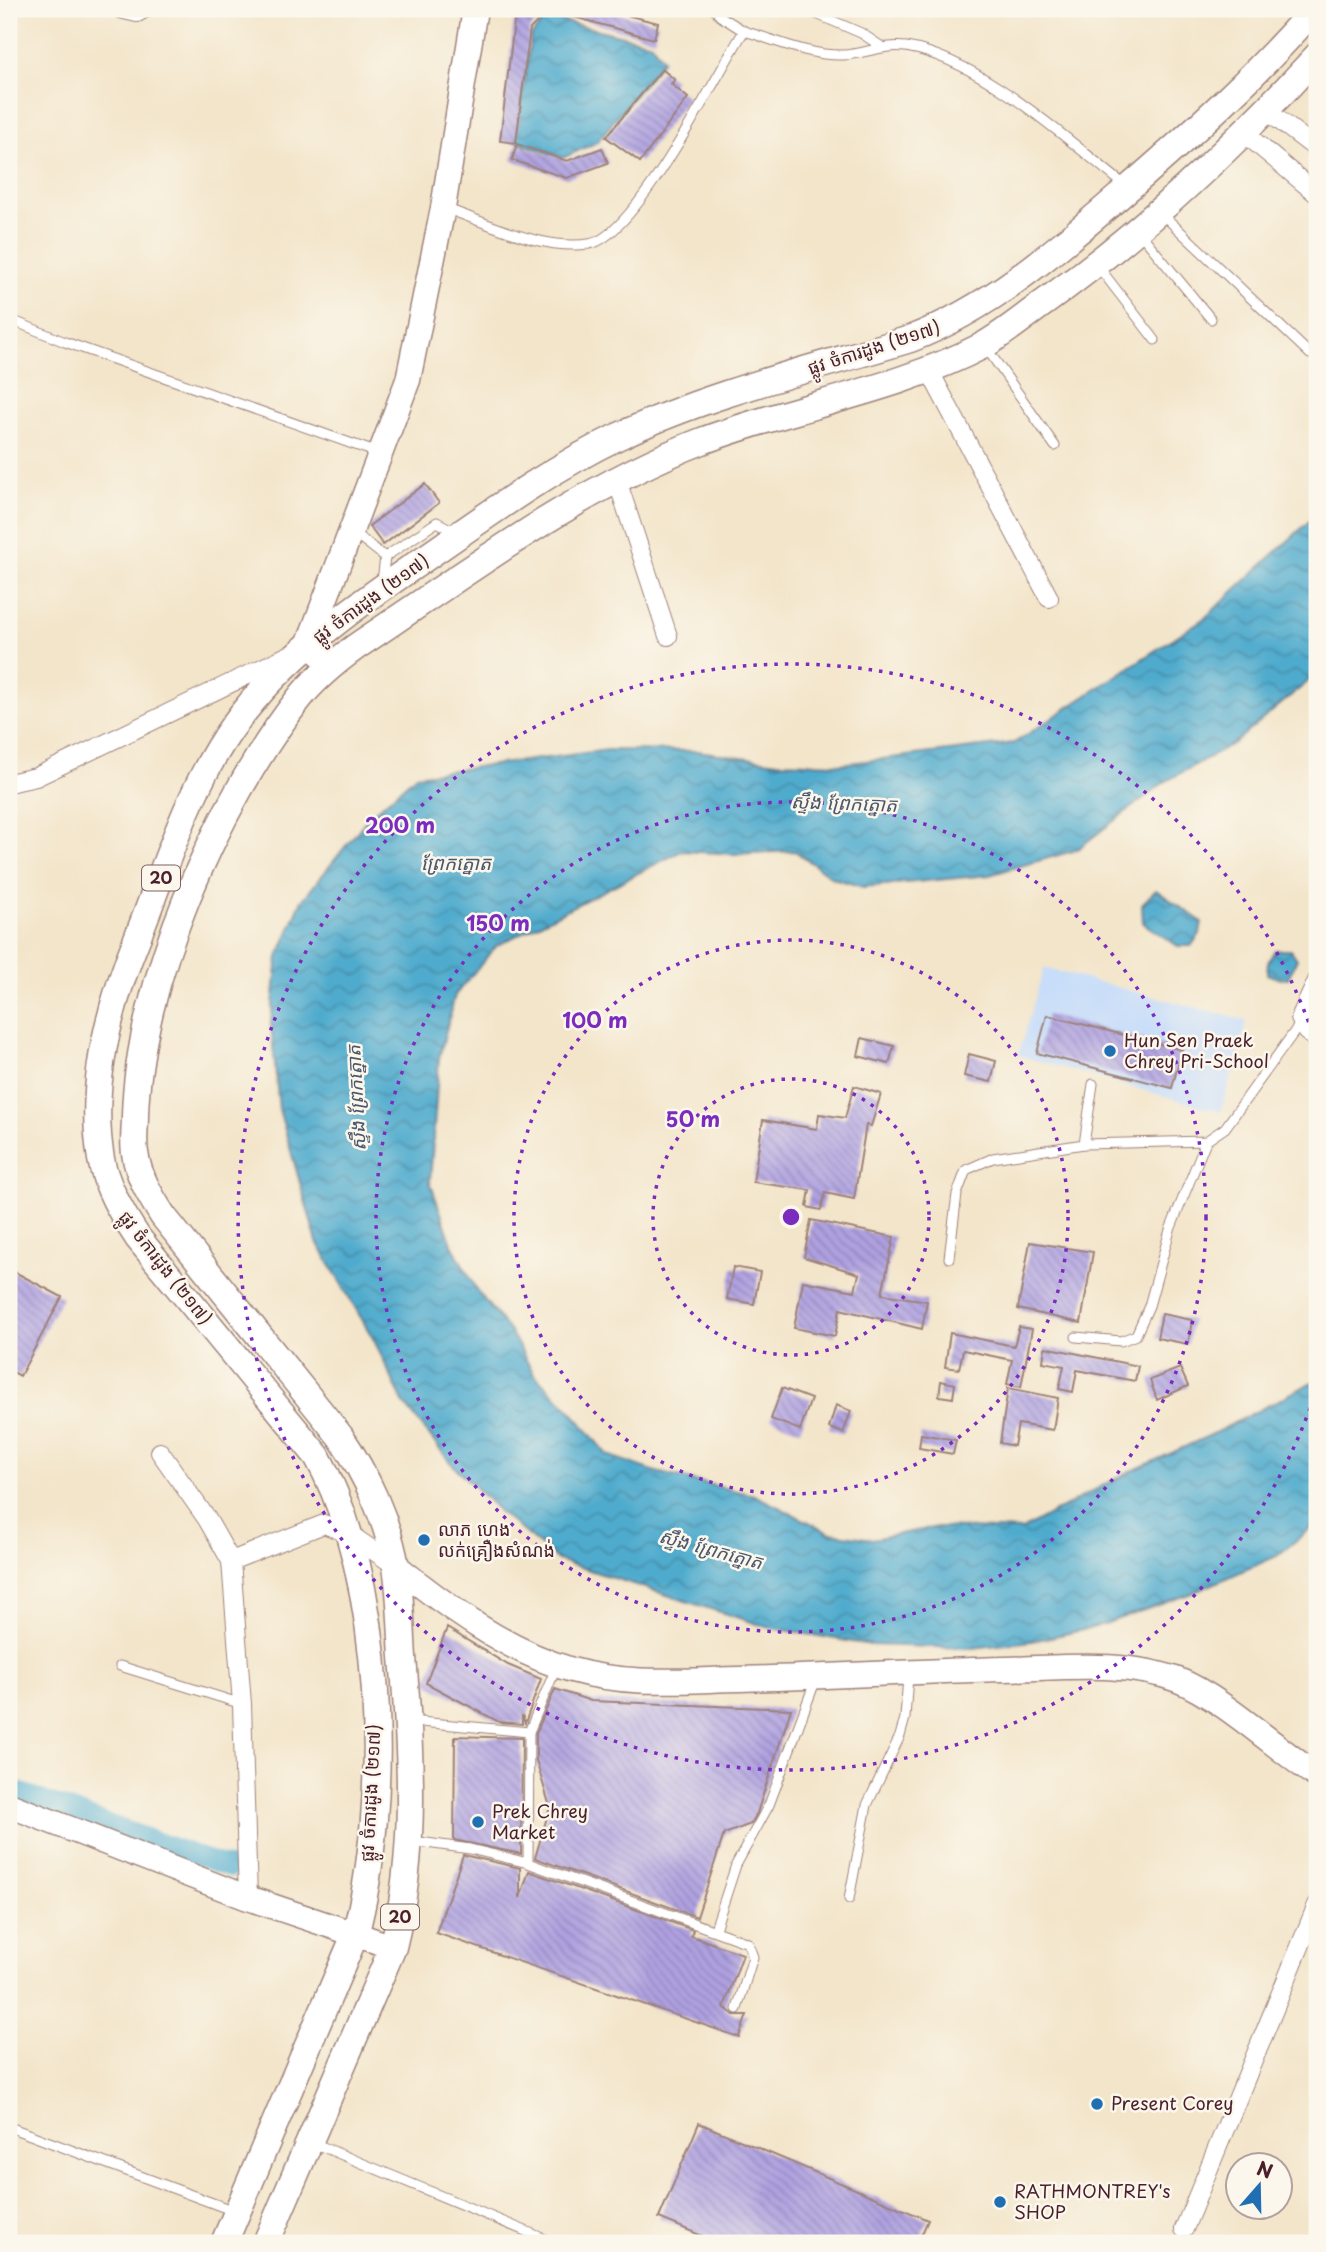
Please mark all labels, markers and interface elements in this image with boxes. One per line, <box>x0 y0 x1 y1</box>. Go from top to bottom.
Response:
street label: ផ្លូវ ចំការដូង (២១៧) <box>804 312 945 385</box>
street label: ផ្លូវ ចំការដូង (២១៧) <box>306 546 436 653</box>
water label: ស្ទឹង ព្រែកត្នោត <box>791 786 898 818</box>
text: 200 m <box>365 808 435 840</box>
water label: ព្រែកត្នោត <box>421 848 492 876</box>
road number: 20 <box>142 866 180 890</box>
text: 150 m <box>466 906 530 938</box>
text: 100 m <box>562 1003 628 1035</box>
place label: Hun Sen Praek Chrey Pri-School <box>1124 1026 1269 1074</box>
water label: ស្ទឹង ព្រែកត្នោត <box>338 1043 372 1152</box>
marker: Hun Sen Praek Chrey Pri-School <box>1102 1043 1118 1059</box>
text: 50 m <box>666 1102 720 1134</box>
street label: ផ្លូវ ចំការដូង (២១៧) <box>110 1204 219 1332</box>
centre of rings <box>779 1205 803 1229</box>
place label: លាភ ហេង លក់គ្រឿងសំណង់ <box>438 1515 555 1563</box>
water label: ស្ទឹង ព្រែកត្នោត <box>656 1521 767 1576</box>
marker: លាភ ហេង លក់គ្រឿងសំណង់ <box>416 1532 432 1548</box>
street label: ផ្លូវ ចំការដូង (២១៧) <box>352 1723 391 1863</box>
place label: Prek Chrey Market <box>492 1797 588 1845</box>
marker: Prek Chrey Market <box>470 1814 486 1830</box>
road number: 20 <box>381 1904 419 1929</box>
place label: Present Corey <box>1111 2089 1233 2116</box>
marker: Present Corey <box>1089 2096 1105 2112</box>
north arrow <box>1224 2150 1294 2220</box>
text: N <box>1253 2153 1277 2185</box>
place label: RATHMONTREY's SHOP <box>1014 2177 1170 2225</box>
marker: RATHMONTREY's SHOP <box>992 2194 1008 2210</box>

